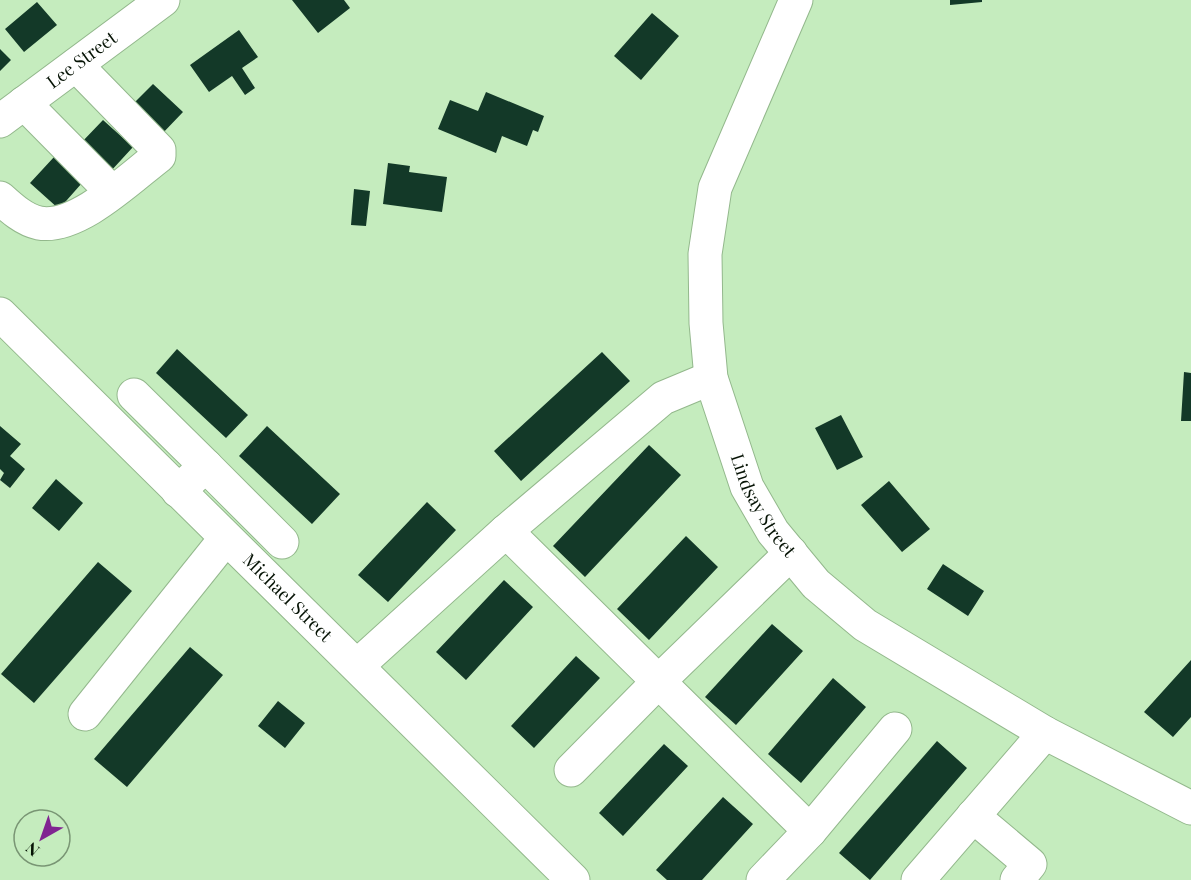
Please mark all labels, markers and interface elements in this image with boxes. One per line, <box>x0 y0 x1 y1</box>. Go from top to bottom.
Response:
street label: Lee Street <box>41 25 122 93</box>
street label: Lindsay Street <box>726 450 802 562</box>
street label: Michael Street <box>238 548 338 647</box>
north arrow <box>12 808 72 868</box>
text: N <box>21 838 43 862</box>

